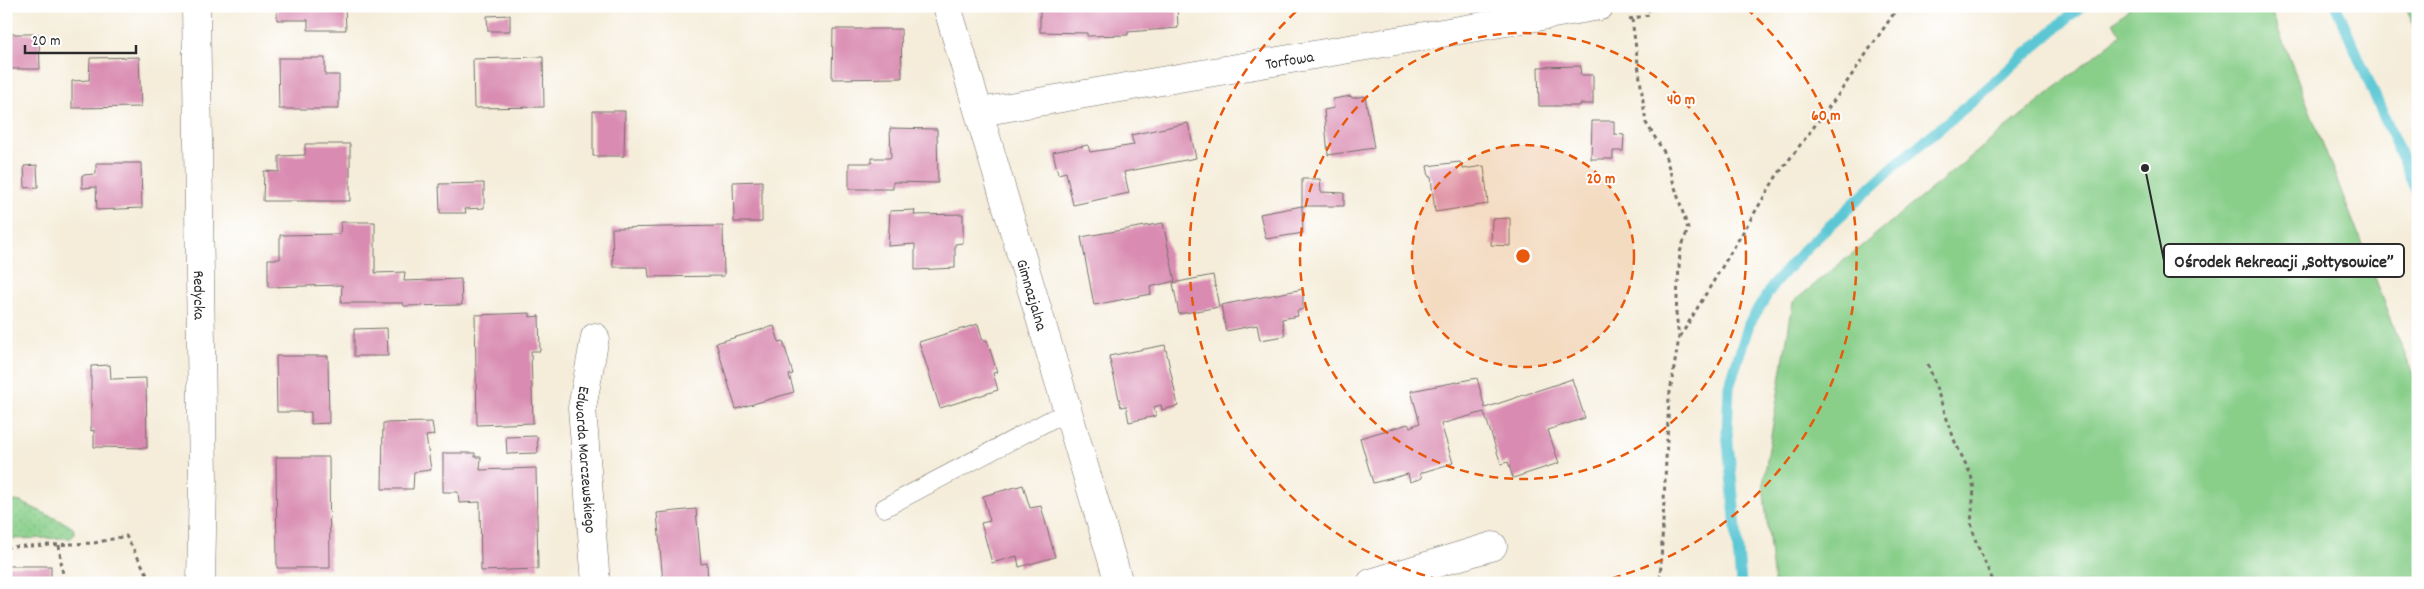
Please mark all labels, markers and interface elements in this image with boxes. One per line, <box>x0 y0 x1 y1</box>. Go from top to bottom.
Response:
scale bar <box>25 22 136 54</box>
text: 20 m <box>32 31 60 53</box>
street label: Torfowa <box>1264 46 1316 77</box>
text: 40 m <box>1667 90 1695 112</box>
text: 60 m <box>1811 106 1841 128</box>
text: 20 m <box>1587 169 1615 191</box>
callout: Ośrodek Rekreacji „Sołtysowice” <box>2164 244 2404 277</box>
centre of rings <box>1514 247 1532 265</box>
text: Ośrodek Rekreacji „Sołtysowice” <box>2174 251 2394 276</box>
street label: Gimnazjalna <box>1009 257 1052 334</box>
street label: Redycka <box>186 270 210 320</box>
street label: Edwarda Marczewskiego <box>568 384 601 534</box>

